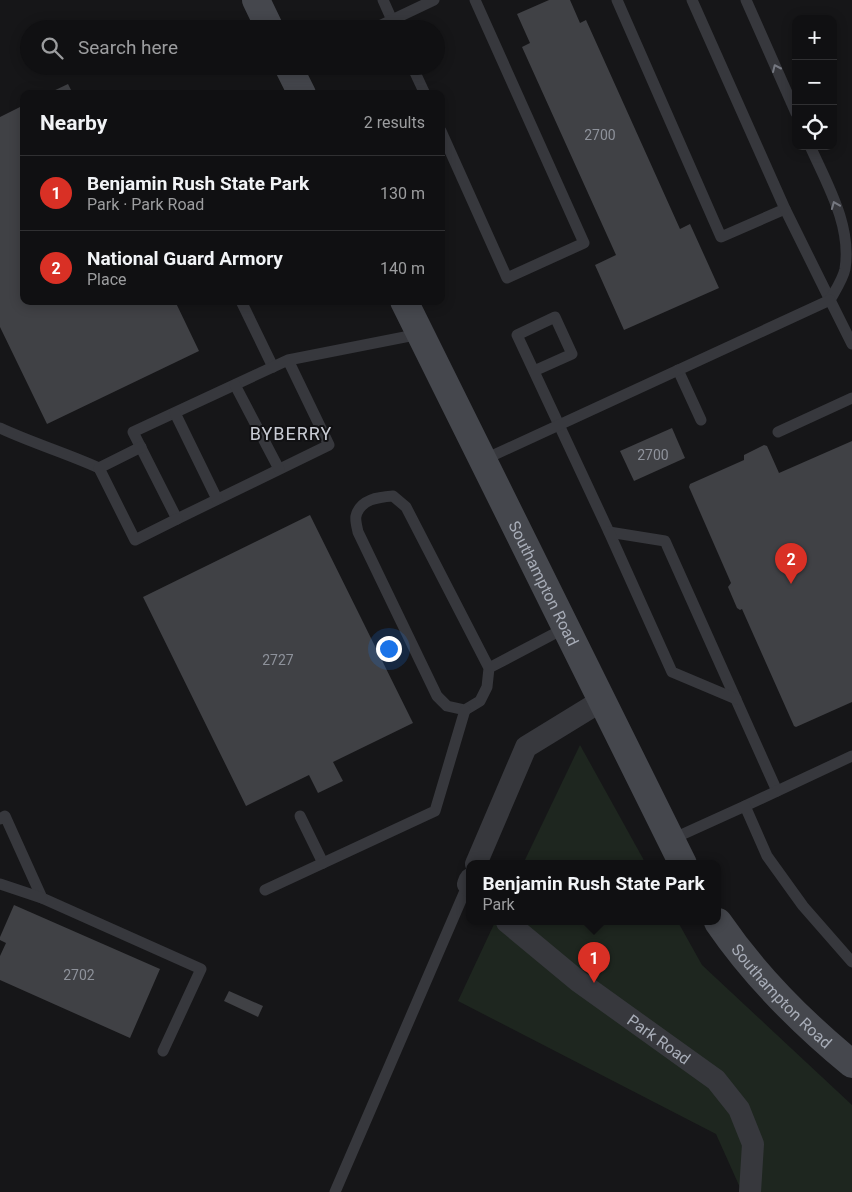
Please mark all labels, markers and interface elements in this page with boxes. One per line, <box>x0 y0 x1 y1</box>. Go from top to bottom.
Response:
map controls <box>792 15 837 150</box>
button: + <box>792 15 837 60</box>
search box <box>20 20 445 75</box>
icon: search <box>38 34 66 62</box>
text: Search here <box>78 36 178 59</box>
button: − <box>792 60 837 105</box>
one-way arrow <box>772 64 783 73</box>
button: locate <box>792 105 837 150</box>
text: Nearby <box>40 111 107 135</box>
text: 2 results <box>364 113 425 132</box>
house number: 2700 <box>584 127 616 143</box>
text: Benjamin Rush State Park <box>87 172 309 195</box>
text: 1 <box>51 184 61 203</box>
text: 130 m <box>380 184 425 203</box>
text: Park · Park Road <box>87 195 204 214</box>
one-way arrow <box>831 201 841 209</box>
text: National Guard Armory <box>87 247 283 270</box>
text: 2 <box>51 259 61 278</box>
text: 140 m <box>380 259 425 278</box>
text: Place <box>87 270 127 289</box>
district label: BYBERRY <box>250 423 332 444</box>
house number: 2700 <box>637 447 669 463</box>
street label: Southampton Road <box>505 518 582 649</box>
pin: 2 <box>775 543 807 584</box>
your location <box>376 636 402 662</box>
house number: 2727 <box>262 652 294 668</box>
popup <box>466 860 721 925</box>
text: Benjamin Rush State Park <box>482 872 705 895</box>
text: Park <box>482 895 515 914</box>
street label: Southampton Road <box>727 940 836 1052</box>
pin: 1 <box>578 942 610 983</box>
house number: 2702 <box>63 967 95 983</box>
street label: Park Road <box>624 1011 694 1068</box>

